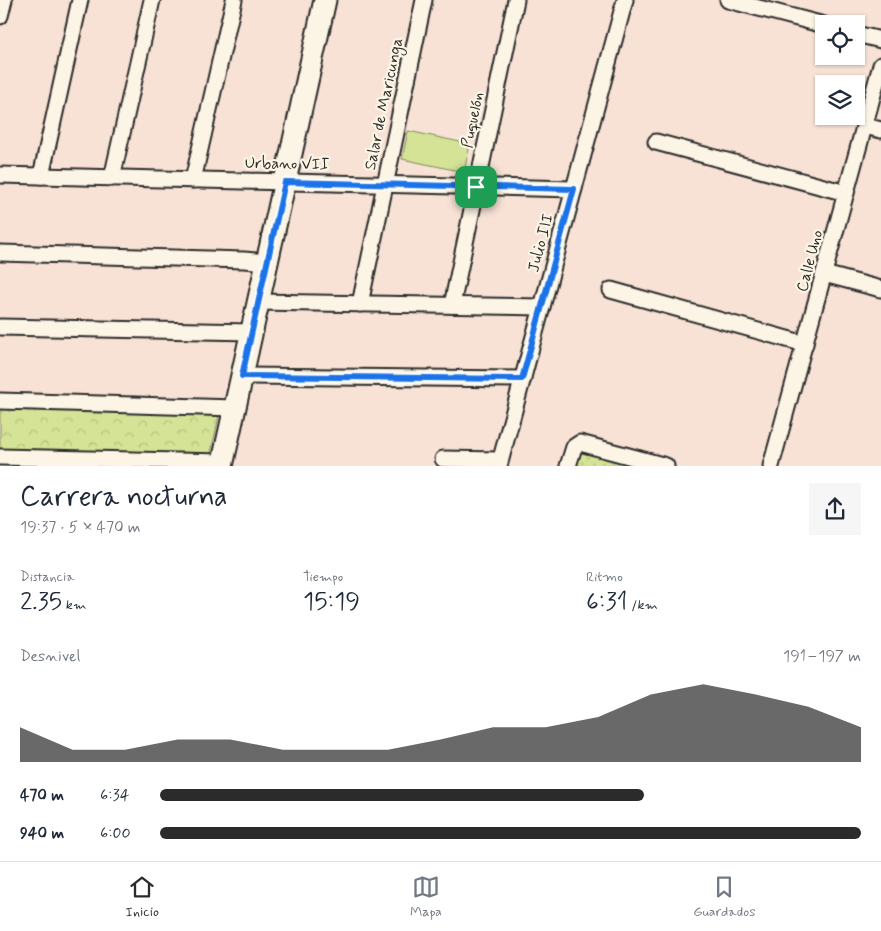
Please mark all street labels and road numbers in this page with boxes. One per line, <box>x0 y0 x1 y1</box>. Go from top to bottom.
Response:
street label: Salar de Maricunga <box>360 36 409 172</box>
street label: Puquelón <box>457 90 489 150</box>
street label: Urbano VII <box>245 153 329 175</box>
street label: Julio III <box>523 212 559 274</box>
street label: Calle Uno <box>792 228 828 294</box>

